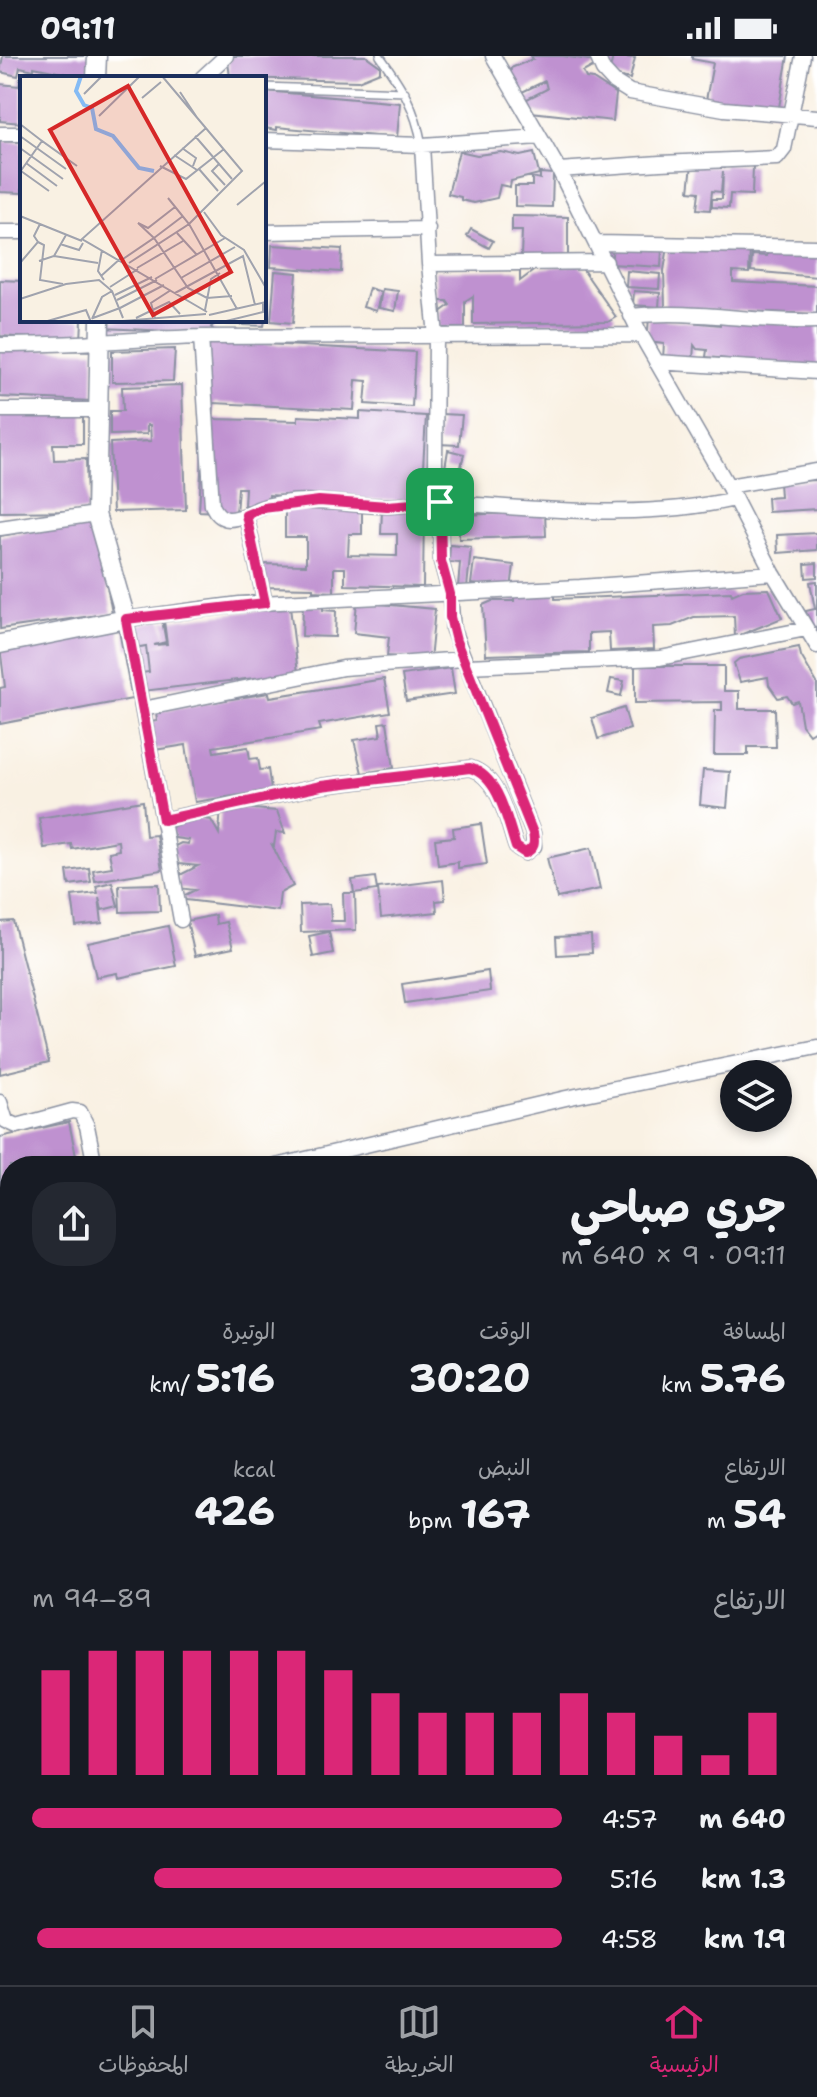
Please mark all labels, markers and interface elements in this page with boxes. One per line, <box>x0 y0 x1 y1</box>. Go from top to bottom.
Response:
text: 09:11 <box>40 8 116 49</box>
inset map <box>20 76 266 322</box>
pin <box>406 468 474 536</box>
icon: arrive <box>418 480 462 524</box>
map controls <box>720 1060 792 1132</box>
button: layers <box>720 1060 792 1132</box>
text: جري صباحي <box>570 1177 786 1236</box>
button: share <box>32 1182 116 1266</box>
text: 09:11 · 9 × 640 m <box>561 1237 786 1272</box>
text: الوتيرة <box>222 1317 275 1346</box>
text: الوقت <box>479 1317 531 1346</box>
text: المسافة <box>723 1317 786 1346</box>
text: 5:16 <box>196 1351 275 1405</box>
text: 30:20 <box>408 1351 531 1405</box>
text: 5.76 <box>700 1351 786 1405</box>
text: /km <box>149 1370 196 1399</box>
text: km <box>661 1370 700 1399</box>
text: النبض <box>478 1453 531 1482</box>
text: الارتفاع <box>724 1453 786 1482</box>
text: kcal <box>233 1455 275 1484</box>
text: 426 <box>194 1484 275 1538</box>
text: 167 <box>460 1487 531 1541</box>
text: 54 <box>733 1487 786 1541</box>
text: bpm <box>408 1506 460 1535</box>
text: m <box>707 1506 733 1535</box>
text: 89–94 m <box>32 1580 152 1615</box>
text: الارتفاع <box>713 1582 786 1617</box>
text: 4:57 <box>601 1801 658 1836</box>
text: 640 m <box>699 1801 786 1836</box>
text: 5:16 <box>610 1861 658 1896</box>
text: 1.3 km <box>701 1861 786 1896</box>
text: 4:58 <box>601 1921 658 1956</box>
text: 1.9 km <box>704 1921 786 1956</box>
tab: المحفوظات <box>98 2000 189 2084</box>
tab: الخريطة <box>385 2000 454 2084</box>
tab: الرئيسية <box>650 2000 719 2084</box>

